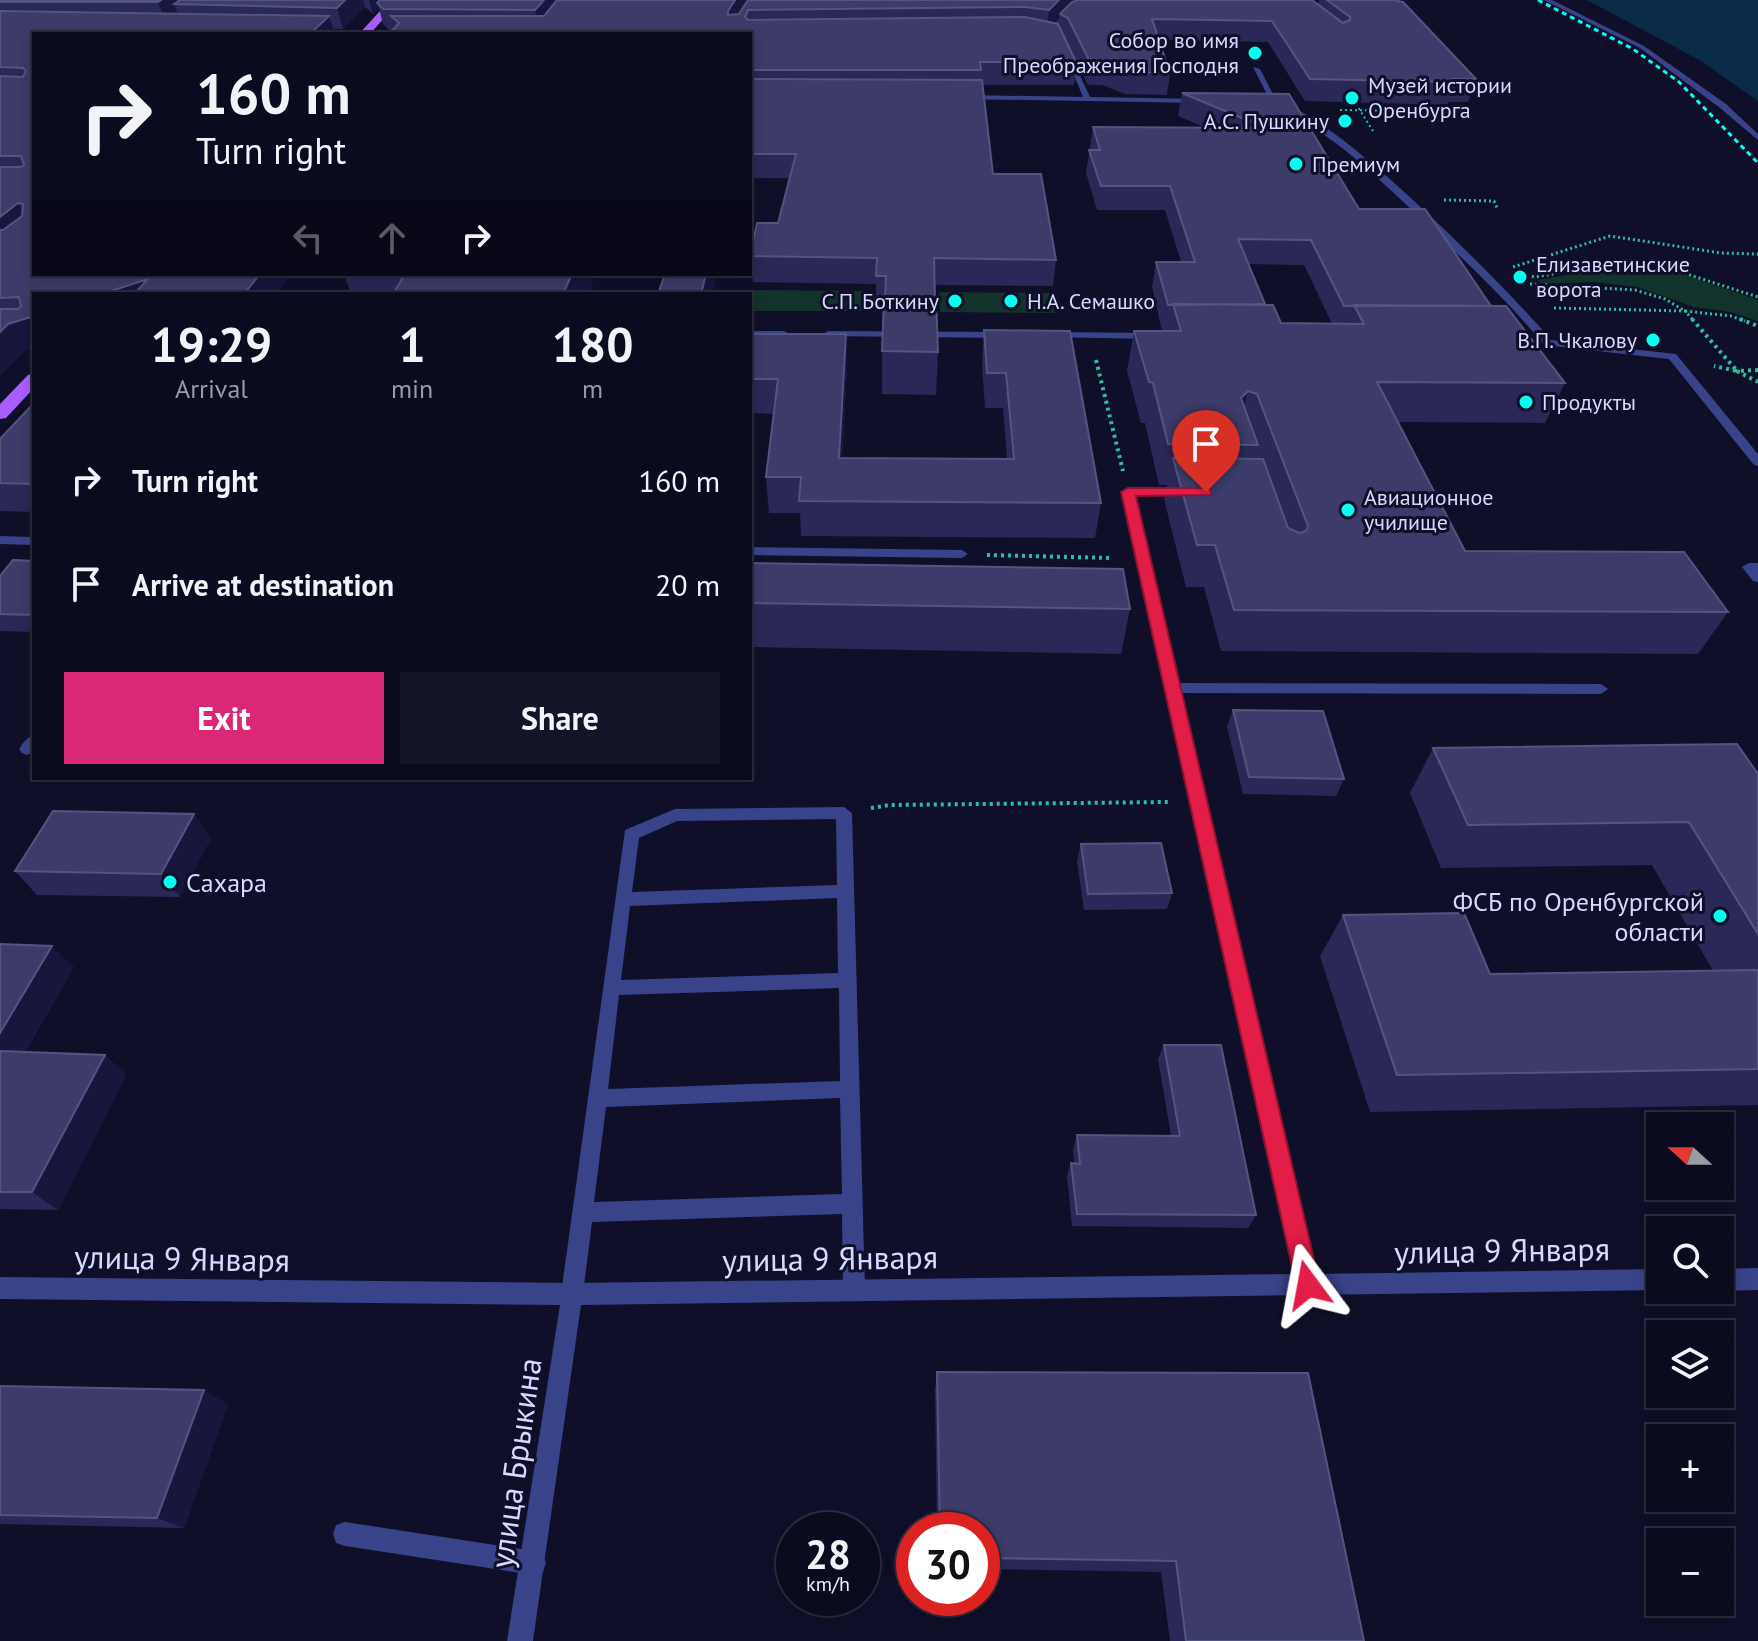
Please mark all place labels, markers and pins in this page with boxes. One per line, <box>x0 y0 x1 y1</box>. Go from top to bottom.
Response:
place label: Собор во имя Преображения Господня <box>1003 26 1239 79</box>
marker: Собор во имя Преображения Господня <box>1246 44 1264 62</box>
place label: Музей истории Оренбурга <box>1368 71 1512 124</box>
marker: Музей истории Оренбурга <box>1343 89 1361 107</box>
place label: А.С. Пушкину <box>1204 107 1330 135</box>
marker: А.С. Пушкину <box>1336 112 1354 130</box>
place label: Премиум <box>1312 150 1400 178</box>
marker: Премиум <box>1287 155 1305 173</box>
place label: Елизаветинские ворота <box>1536 250 1690 303</box>
marker: Елизаветинские ворота <box>1511 268 1529 286</box>
place label: С.П. Боткину <box>821 287 940 315</box>
place label: Н.А. Семашко <box>1027 287 1155 315</box>
marker: С.П. Боткину <box>946 292 964 310</box>
marker: Н.А. Семашко <box>1002 292 1020 310</box>
place label: В.П. Чкалову <box>1517 326 1638 354</box>
marker: В.П. Чкалову <box>1644 331 1662 349</box>
place label: Продукты <box>1542 388 1636 416</box>
marker: Продукты <box>1517 393 1535 411</box>
pin <box>1172 410 1240 492</box>
place label: Авиационное училище <box>1364 483 1493 536</box>
marker: Авиационное училище <box>1339 501 1357 519</box>
place label: Сахара <box>186 866 267 899</box>
marker: Сахара <box>161 873 179 891</box>
place label: ФСБ по Оренбургской области <box>1453 885 1704 948</box>
marker: ФСБ по Оренбургской области <box>1711 907 1729 925</box>

